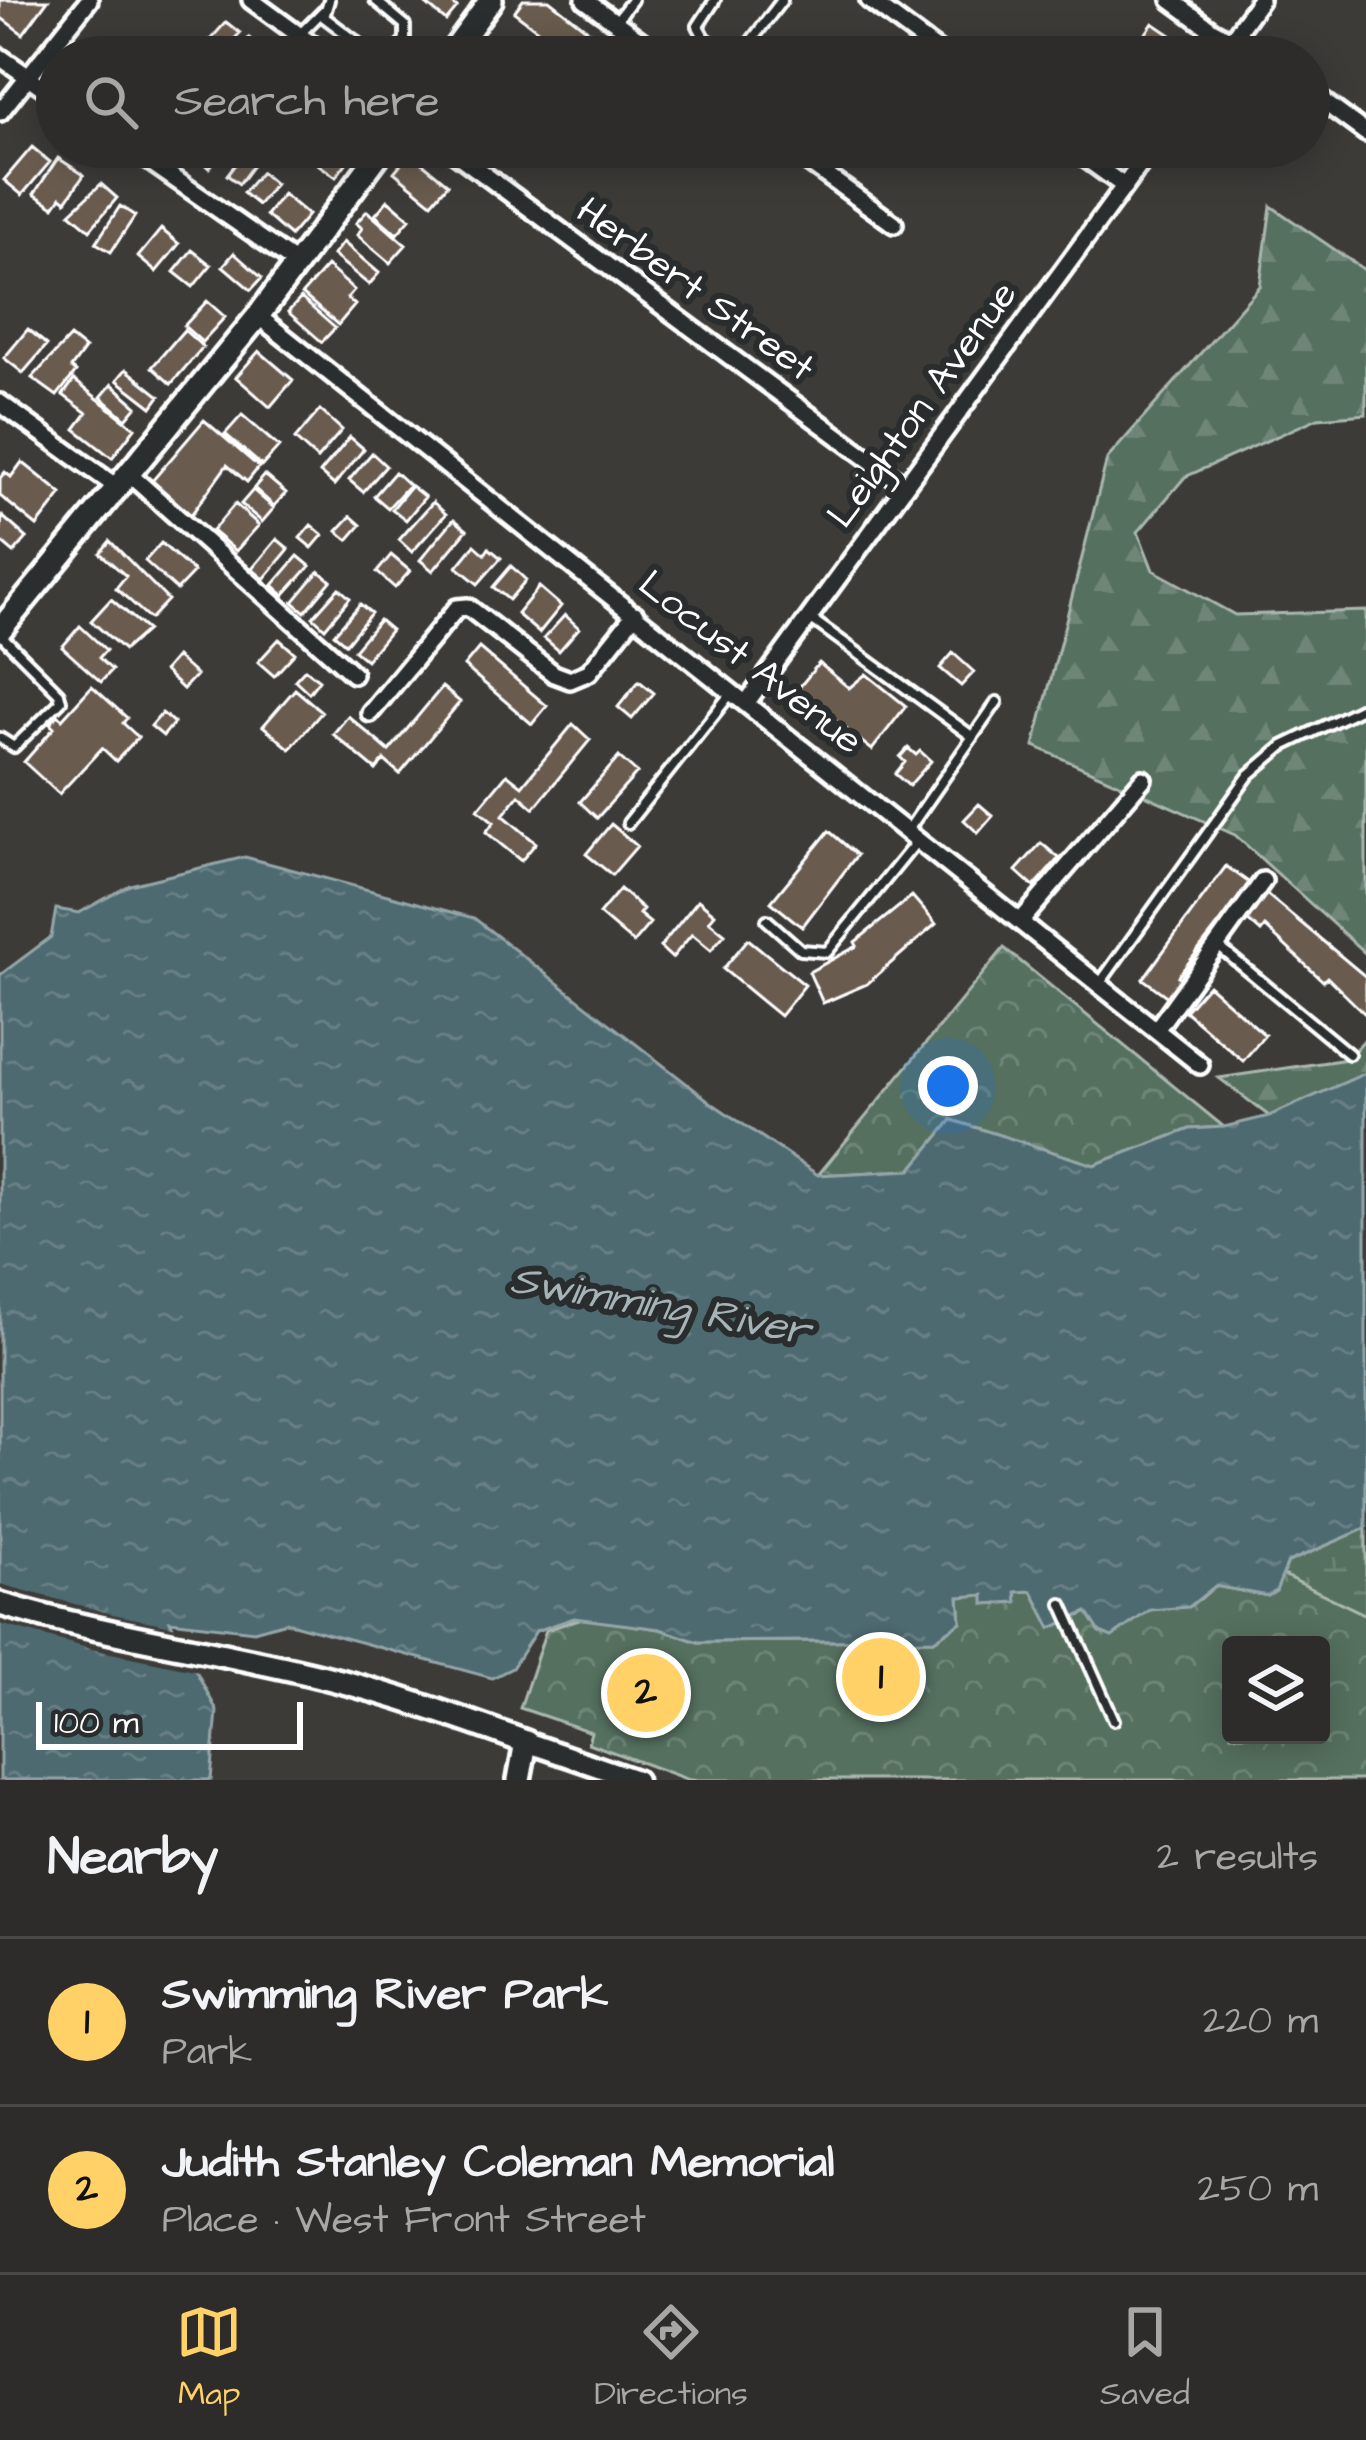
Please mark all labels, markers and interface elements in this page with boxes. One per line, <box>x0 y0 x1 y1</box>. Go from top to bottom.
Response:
search box <box>36 36 1330 168</box>
icon: search <box>78 69 144 135</box>
text: Search here <box>174 71 440 133</box>
street label: Herbert Street <box>565 185 825 395</box>
street label: Leighton Avenue <box>815 271 1031 539</box>
street label: Locust Avenue <box>627 558 873 768</box>
your location <box>918 1056 978 1116</box>
water label: Swimming River <box>506 1251 818 1362</box>
pin: 1 <box>842 1632 920 1722</box>
map controls <box>1222 1636 1330 1744</box>
button: layers <box>1222 1636 1330 1744</box>
pin: 2 <box>607 1648 685 1738</box>
scale bar <box>36 1696 303 1749</box>
text: 100 m <box>54 1700 139 1746</box>
text: Nearby <box>48 1823 218 1894</box>
text: 2 results <box>1157 1831 1318 1885</box>
text: Swimming River Park <box>162 1964 608 2026</box>
text: 1 <box>85 1995 90 2049</box>
text: 220 m <box>1203 1995 1318 2049</box>
text: Park <box>162 2026 252 2080</box>
text: Judith Stanley Coleman Memorial <box>162 2132 834 2194</box>
text: 2 <box>76 2163 98 2217</box>
text: 250 m <box>1197 2163 1318 2217</box>
text: Place · West Front Street <box>162 2194 646 2248</box>
tab: Map <box>176 2299 242 2417</box>
tab: Directions <box>594 2299 748 2417</box>
tab: Saved <box>1100 2299 1190 2417</box>

